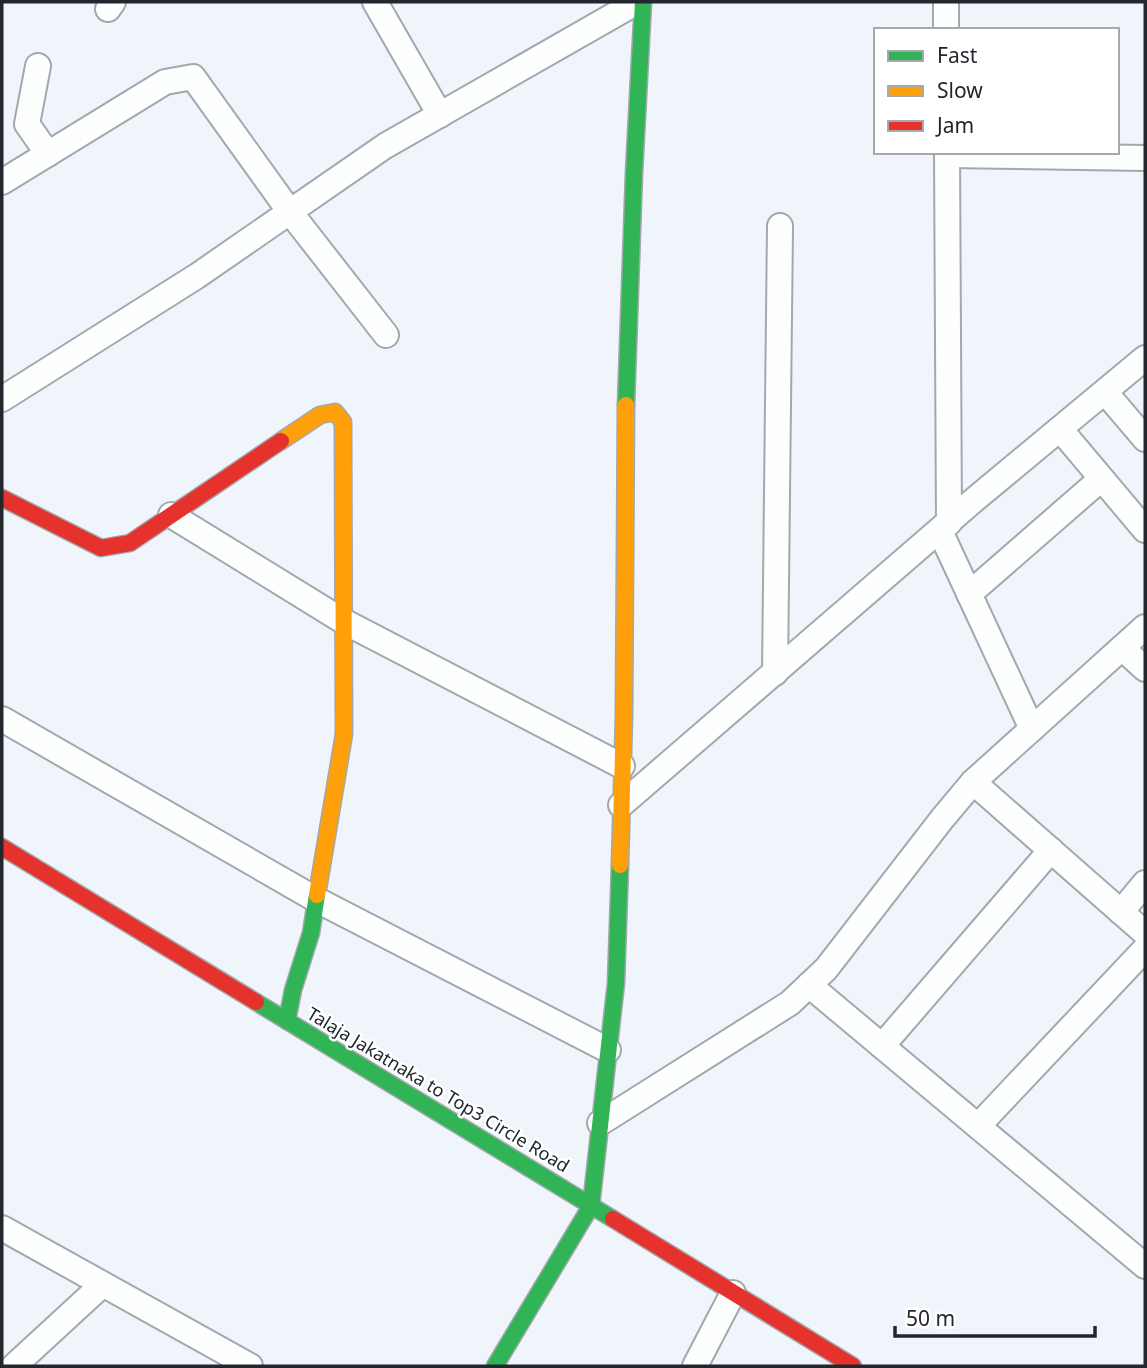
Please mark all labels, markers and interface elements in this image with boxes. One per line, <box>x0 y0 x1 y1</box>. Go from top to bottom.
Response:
legend <box>874 28 1119 154</box>
text: Fast <box>937 41 978 69</box>
text: Slow <box>937 76 983 104</box>
text: Jam <box>935 111 974 139</box>
street label: Talaja Jakatnaka to Top3 Circle Road <box>303 1001 574 1177</box>
scale bar <box>895 1294 1094 1338</box>
text: 50 m <box>906 1304 955 1332</box>

